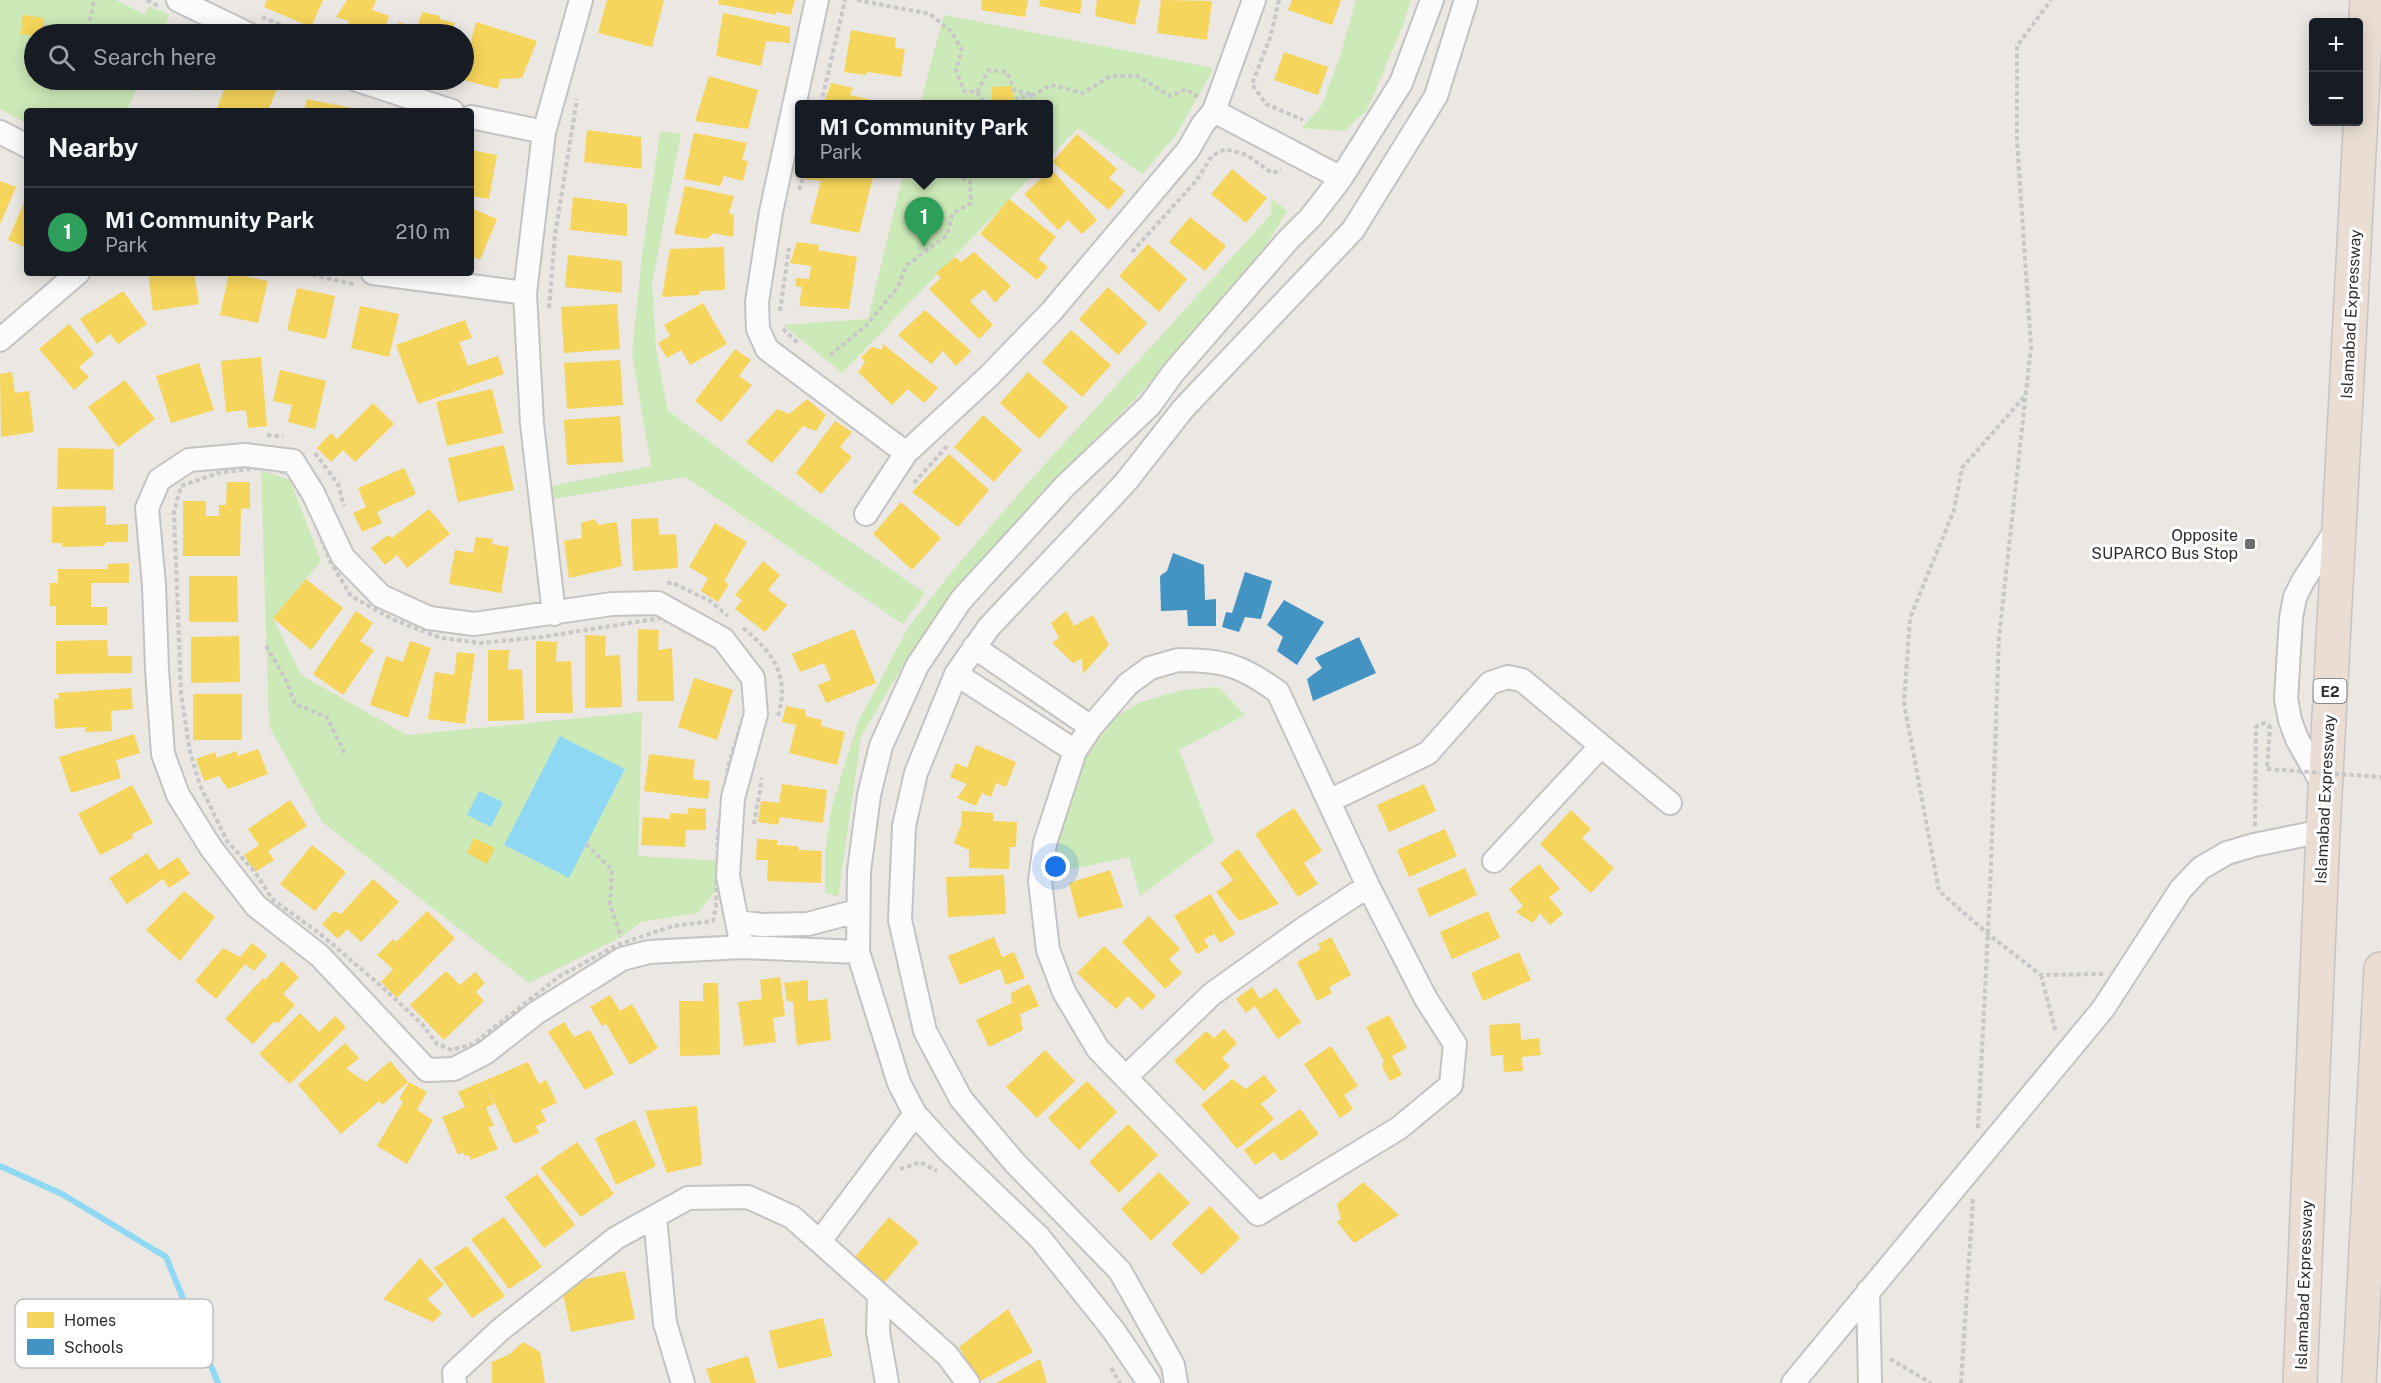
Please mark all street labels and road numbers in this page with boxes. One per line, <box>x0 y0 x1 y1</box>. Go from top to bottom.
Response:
street label: Islamabad Expressway <box>2337 228 2365 399</box>
road number: E2 <box>2314 679 2346 703</box>
street label: Islamabad Expressway <box>2311 713 2339 884</box>
street label: Islamabad Expressway <box>2292 1199 2316 1370</box>

